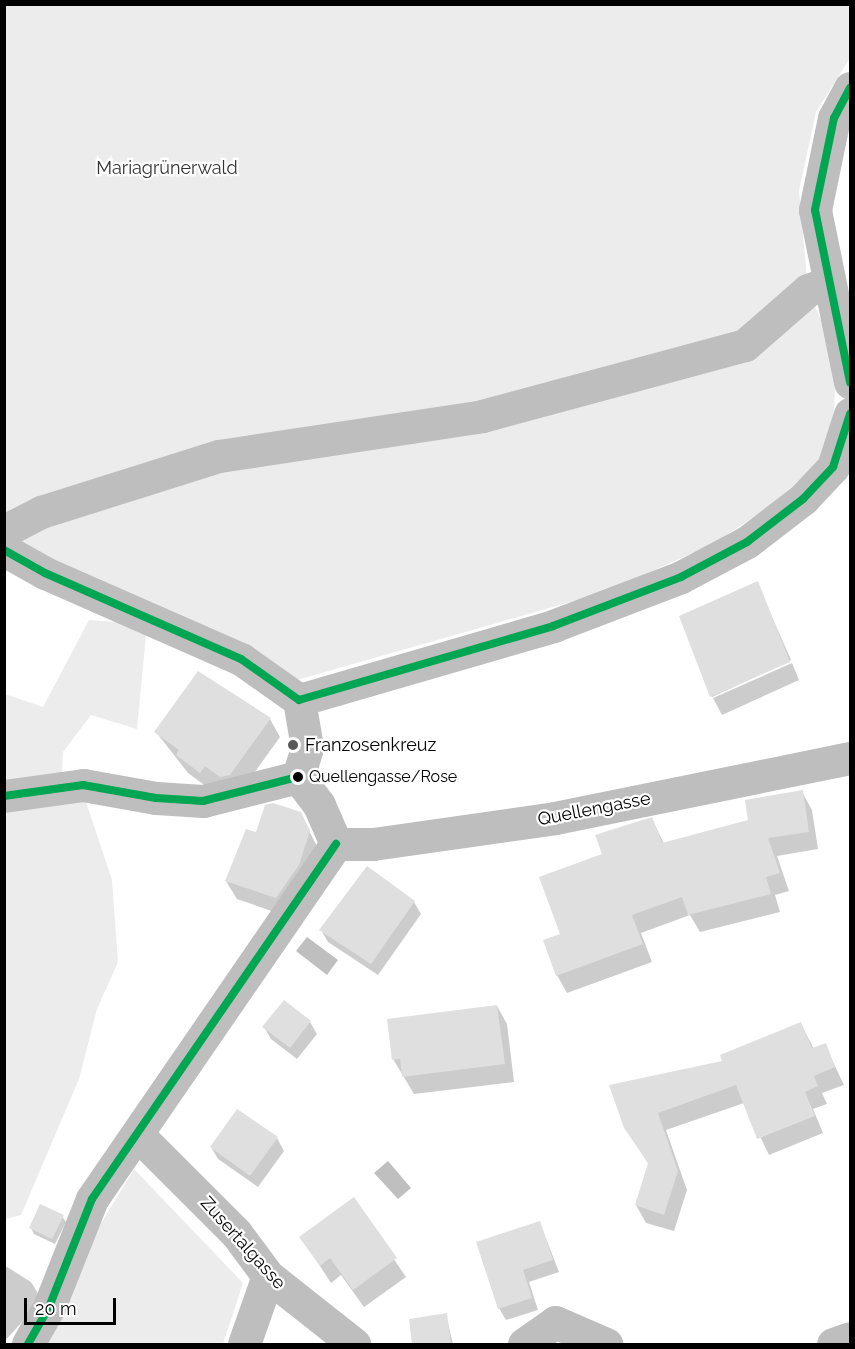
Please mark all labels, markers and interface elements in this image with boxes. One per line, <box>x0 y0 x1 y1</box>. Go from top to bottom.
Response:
park label: Mariagrünerwald <box>96 157 238 179</box>
place label: Franzosenkreuz <box>305 734 436 756</box>
marker: Franzosenkreuz <box>286 738 300 752</box>
place label: Quellengasse/Rose <box>309 767 457 787</box>
marker: Quellengasse/Rose <box>292 771 304 783</box>
street label: Quellengasse <box>536 787 652 831</box>
street label: Zusertalgasse <box>196 1192 290 1294</box>
scale bar <box>27 1286 118 1324</box>
text: 20 m <box>35 1298 77 1319</box>

